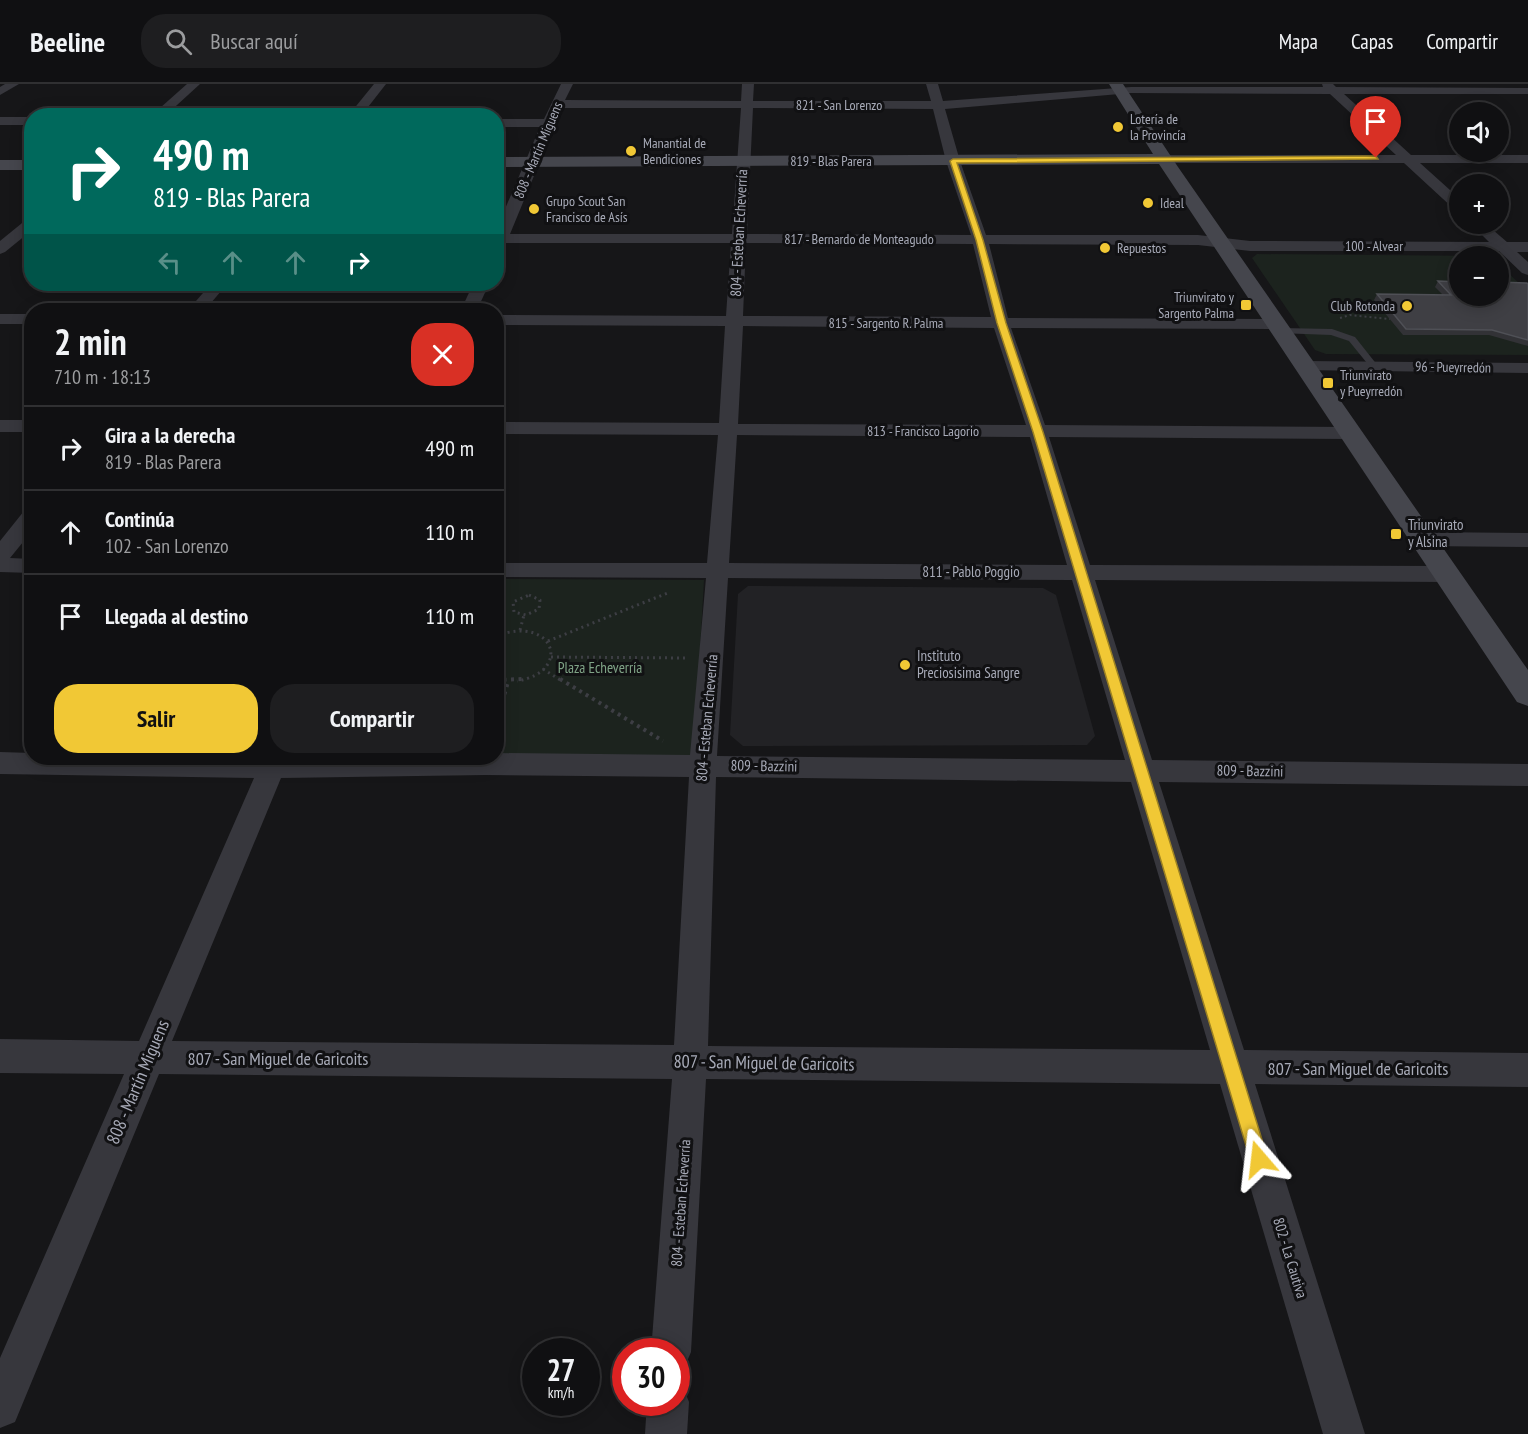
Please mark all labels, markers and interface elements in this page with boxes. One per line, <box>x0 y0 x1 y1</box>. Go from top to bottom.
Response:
search box <box>141 14 561 68</box>
text: Beeline <box>30 23 105 60</box>
icon: search <box>162 25 195 58</box>
text: Buscar aquí <box>210 27 298 55</box>
text: Mapa <box>1279 28 1318 55</box>
text: Capas <box>1351 28 1393 55</box>
text: Compartir <box>1426 28 1498 55</box>
street label: 821 - San Lorenzo <box>796 96 882 114</box>
pin <box>1350 96 1401 158</box>
street label: 808 - Martín Miguens <box>510 99 567 201</box>
map controls <box>1449 102 1509 306</box>
button: sound <box>1449 102 1509 162</box>
icon: arrive <box>1359 105 1392 138</box>
place label: Lotería de la Provincía <box>1130 110 1186 144</box>
marker: Lotería de la Provincía <box>1111 120 1125 134</box>
text: 490 m <box>153 127 250 182</box>
icon: right <box>54 132 132 210</box>
place label: Manantial de Bendiciones <box>643 134 706 168</box>
marker: Manantial de Bendiciones <box>624 144 638 158</box>
street label: 819 - Blas Parera <box>790 152 872 170</box>
street label: 804 - Esteban Echeverría <box>726 169 751 297</box>
button: + <box>1449 174 1509 234</box>
text: 819 - Blas Parera <box>153 180 310 214</box>
place label: Grupo Scout San Francisco de Asís <box>546 192 628 226</box>
place label: Ideal <box>1160 194 1185 212</box>
marker: Ideal <box>1141 196 1155 210</box>
marker: Grupo Scout San Francisco de Asís <box>527 202 541 216</box>
street label: 817 - Bernardo de Monteagudo <box>784 230 934 248</box>
street label: 100 - Alvear <box>1345 237 1403 255</box>
place label: Repuestos <box>1117 239 1166 257</box>
marker: Repuestos <box>1098 241 1112 255</box>
icon: left <box>153 246 186 279</box>
icon: ahead <box>216 246 249 279</box>
icon: ahead <box>279 246 312 279</box>
icon: right <box>342 246 375 279</box>
button: − <box>1449 246 1509 306</box>
place label: Triunvirato y Sargento Palma <box>1158 288 1235 322</box>
place label: Club Rotonda <box>1330 297 1395 315</box>
marker: Triunvirato y Sargento Palma <box>1239 298 1253 312</box>
marker: Club Rotonda <box>1400 299 1414 313</box>
street label: 815 - Sargento R. Palma <box>829 314 943 332</box>
text: 2 min <box>54 318 127 365</box>
button: close <box>411 323 474 386</box>
street label: 96 - Pueyrredón <box>1415 357 1491 377</box>
text: 710 m · 18:13 <box>54 364 151 390</box>
place label: Triunvirato y Pueyrredón <box>1340 366 1402 400</box>
marker: Triunvirato y Pueyrredón <box>1321 376 1335 390</box>
text: Gira a la derecha <box>105 421 235 449</box>
street label: 813 - Francisco Lagorio <box>867 422 979 440</box>
icon: right <box>54 432 87 465</box>
text: 490 m <box>425 434 474 462</box>
text: 819 - Blas Parera <box>105 449 222 475</box>
text: Continúa <box>105 505 174 533</box>
place label: Triunvirato y Alsina <box>1408 515 1464 551</box>
icon: ahead <box>54 516 87 549</box>
text: 110 m <box>425 518 474 546</box>
marker: Triunvirato y Alsina <box>1389 527 1403 541</box>
text: 102 - San Lorenzo <box>105 533 229 559</box>
street label: 811 - Pablo Poggio <box>922 562 1020 581</box>
icon: arrive <box>54 600 87 633</box>
text: Llegada al destino <box>105 602 248 630</box>
text: 110 m <box>425 602 474 630</box>
place label: Instituto Preciosisima Sangre <box>917 646 1020 682</box>
street label: 804 - Esteban Echeverría <box>691 654 722 782</box>
park label: Plaza Echeverría <box>558 658 642 677</box>
marker: Instituto Preciosisima Sangre <box>898 658 912 672</box>
button: Salir <box>54 684 258 753</box>
button: Compartir <box>270 684 474 753</box>
street label: 809 - Bazzini <box>730 755 798 776</box>
street label: 809 - Bazzini <box>1216 760 1284 781</box>
street label: 808 - Martín Miguens <box>101 1016 174 1147</box>
street label: 807 - San Miguel de Garicoits <box>188 1047 368 1070</box>
street label: 807 - San Miguel de Garicoits <box>673 1049 855 1076</box>
street label: 807 - San Miguel de Garicoits <box>1268 1057 1448 1080</box>
position arrow <box>1227 1127 1291 1191</box>
street label: 804 - Esteban Echeverría <box>667 1139 694 1267</box>
street label: 802 - La Cautiva <box>1269 1215 1312 1301</box>
speed limit sign: 30 <box>612 1338 690 1416</box>
text: 27 <box>547 1350 575 1389</box>
text: km/h <box>548 1383 574 1402</box>

